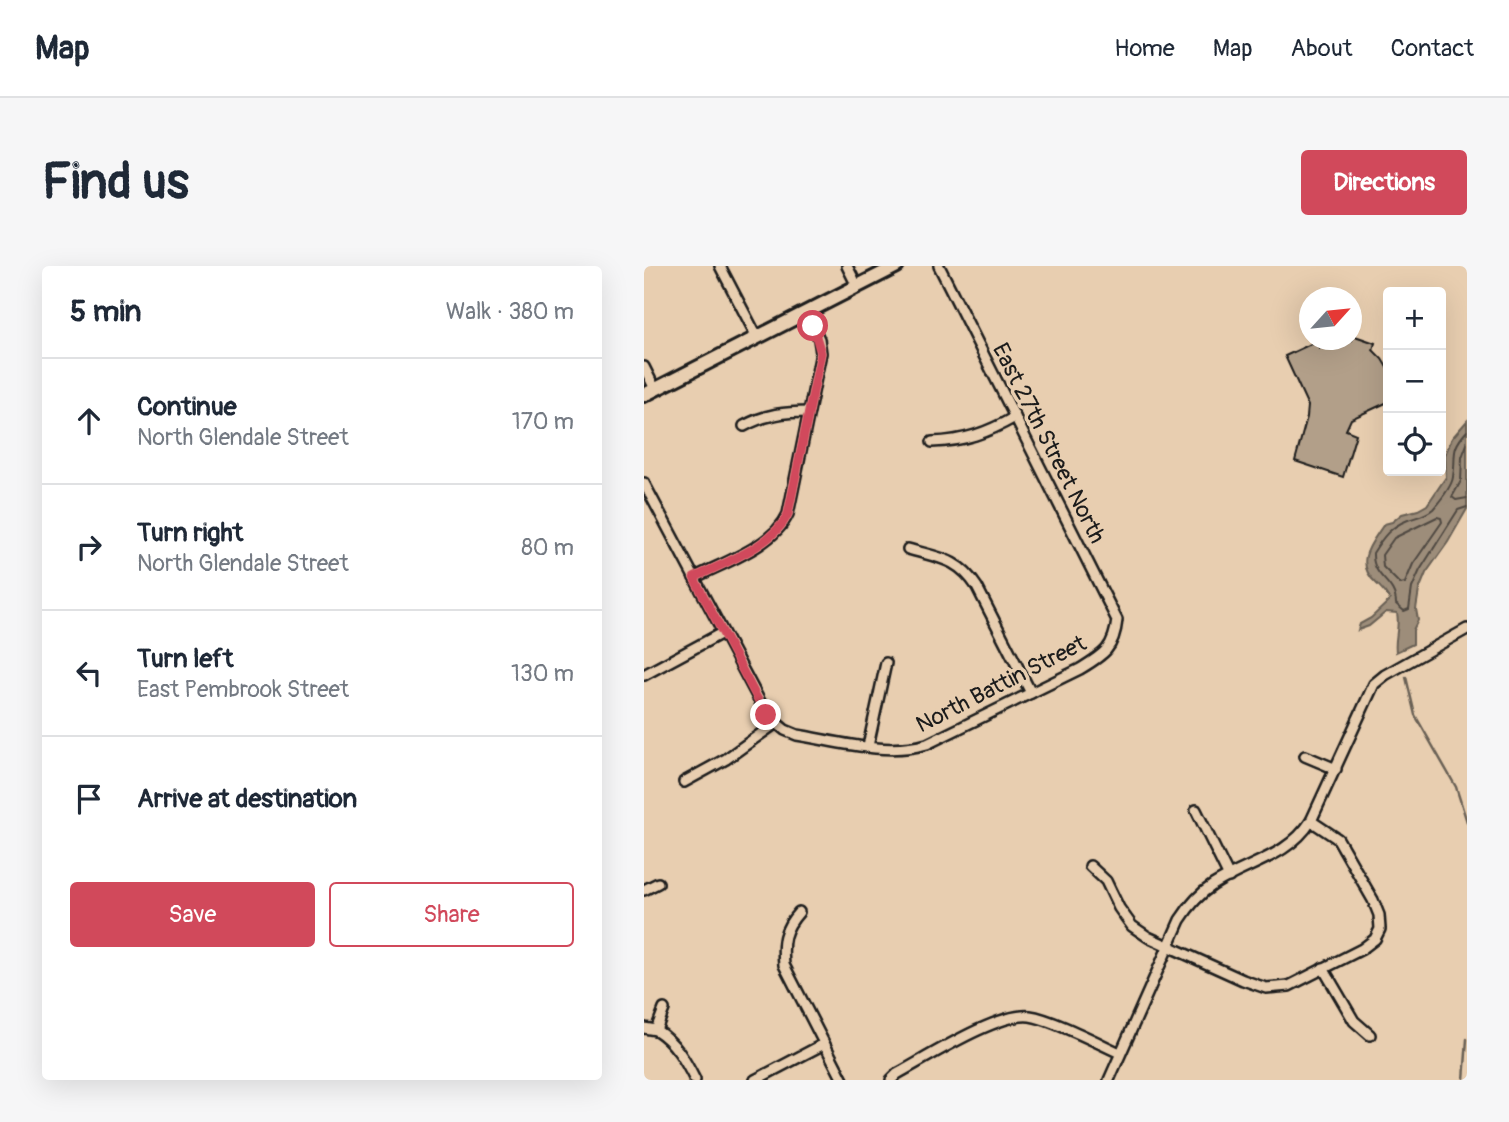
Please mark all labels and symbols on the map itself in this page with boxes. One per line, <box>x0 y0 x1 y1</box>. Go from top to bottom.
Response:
north arrow <box>1299 287 1362 350</box>
route start <box>797 310 828 341</box>
street label: East 27th Street North <box>986 338 1112 548</box>
street label: North Battin Street <box>911 628 1092 739</box>
route end <box>750 699 781 730</box>

